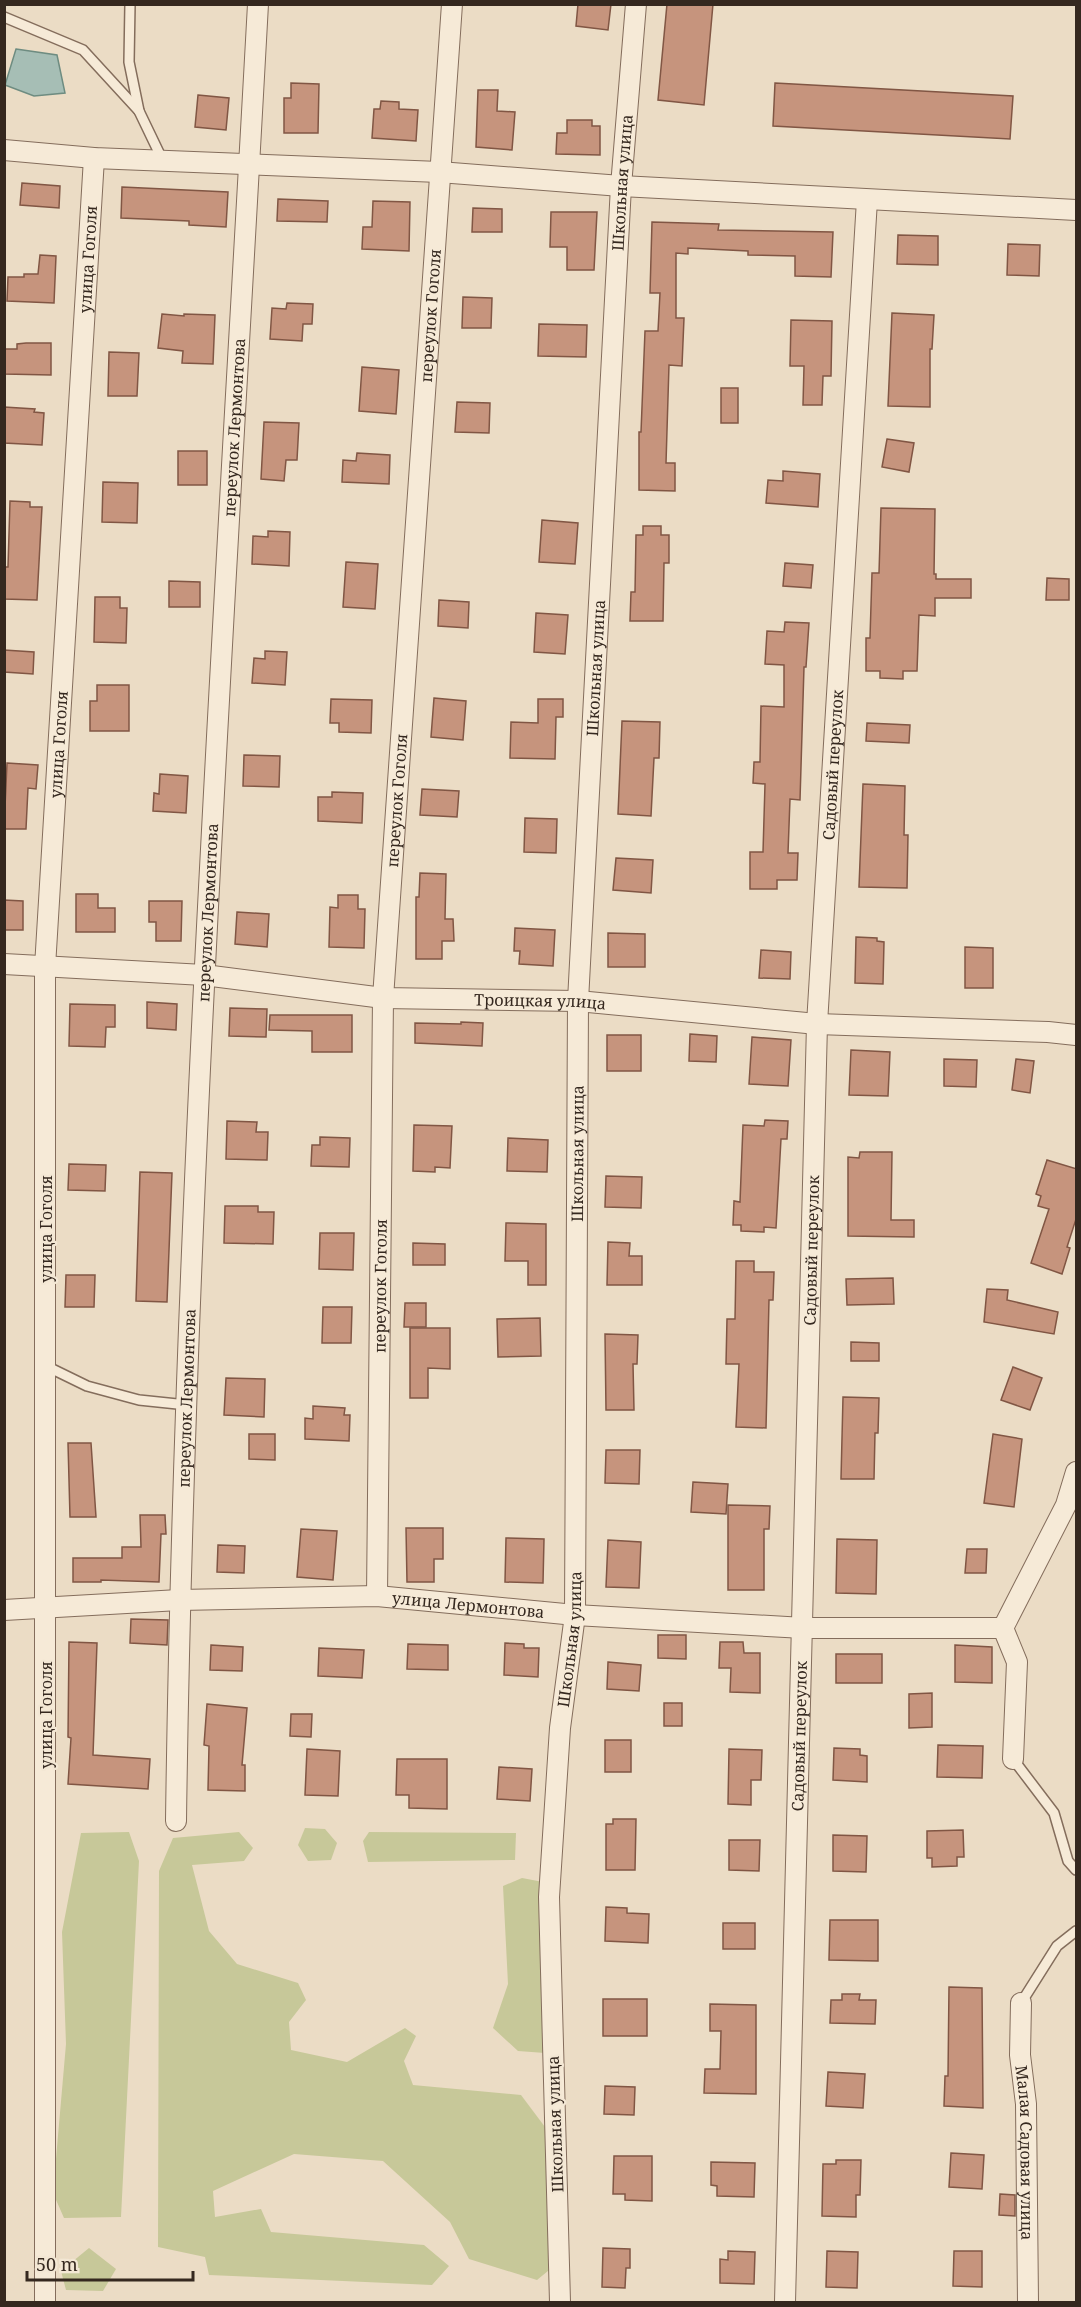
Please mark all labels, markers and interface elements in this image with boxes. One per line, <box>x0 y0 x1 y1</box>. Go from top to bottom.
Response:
street label: Школьная улица <box>607 114 638 252</box>
street label: улица Гоголя <box>74 205 102 314</box>
street label: переулок Гоголя <box>415 248 446 383</box>
street label: переулок Лермонтова <box>218 337 250 517</box>
street label: Школьная улица <box>581 599 610 737</box>
street label: Садовый переулок <box>817 689 848 841</box>
street label: улица Гоголя <box>44 690 73 799</box>
street label: переулок Гоголя <box>381 733 412 868</box>
street label: переулок Лермонтова <box>192 823 223 1003</box>
street label: Троицкая улица <box>474 988 607 1015</box>
street label: Школьная улица <box>566 1085 589 1222</box>
street label: Садовый переулок <box>798 1174 824 1326</box>
street label: улица Гоголя <box>35 1175 57 1283</box>
street label: переулок Гоголя <box>368 1219 392 1353</box>
street label: переулок Лермонтова <box>172 1308 201 1488</box>
street label: Школьная улица <box>552 1571 586 1709</box>
street label: улица Лермонтова <box>391 1587 545 1623</box>
street label: Садовый переулок <box>786 1660 812 1812</box>
street label: улица Гоголя <box>35 1661 57 1769</box>
street label: Школьная улица <box>542 2055 568 2193</box>
street label: Малая Садовая улица <box>1010 2064 1038 2240</box>
scale bar <box>27 2244 194 2282</box>
text: 50 m <box>36 2252 78 2276</box>

